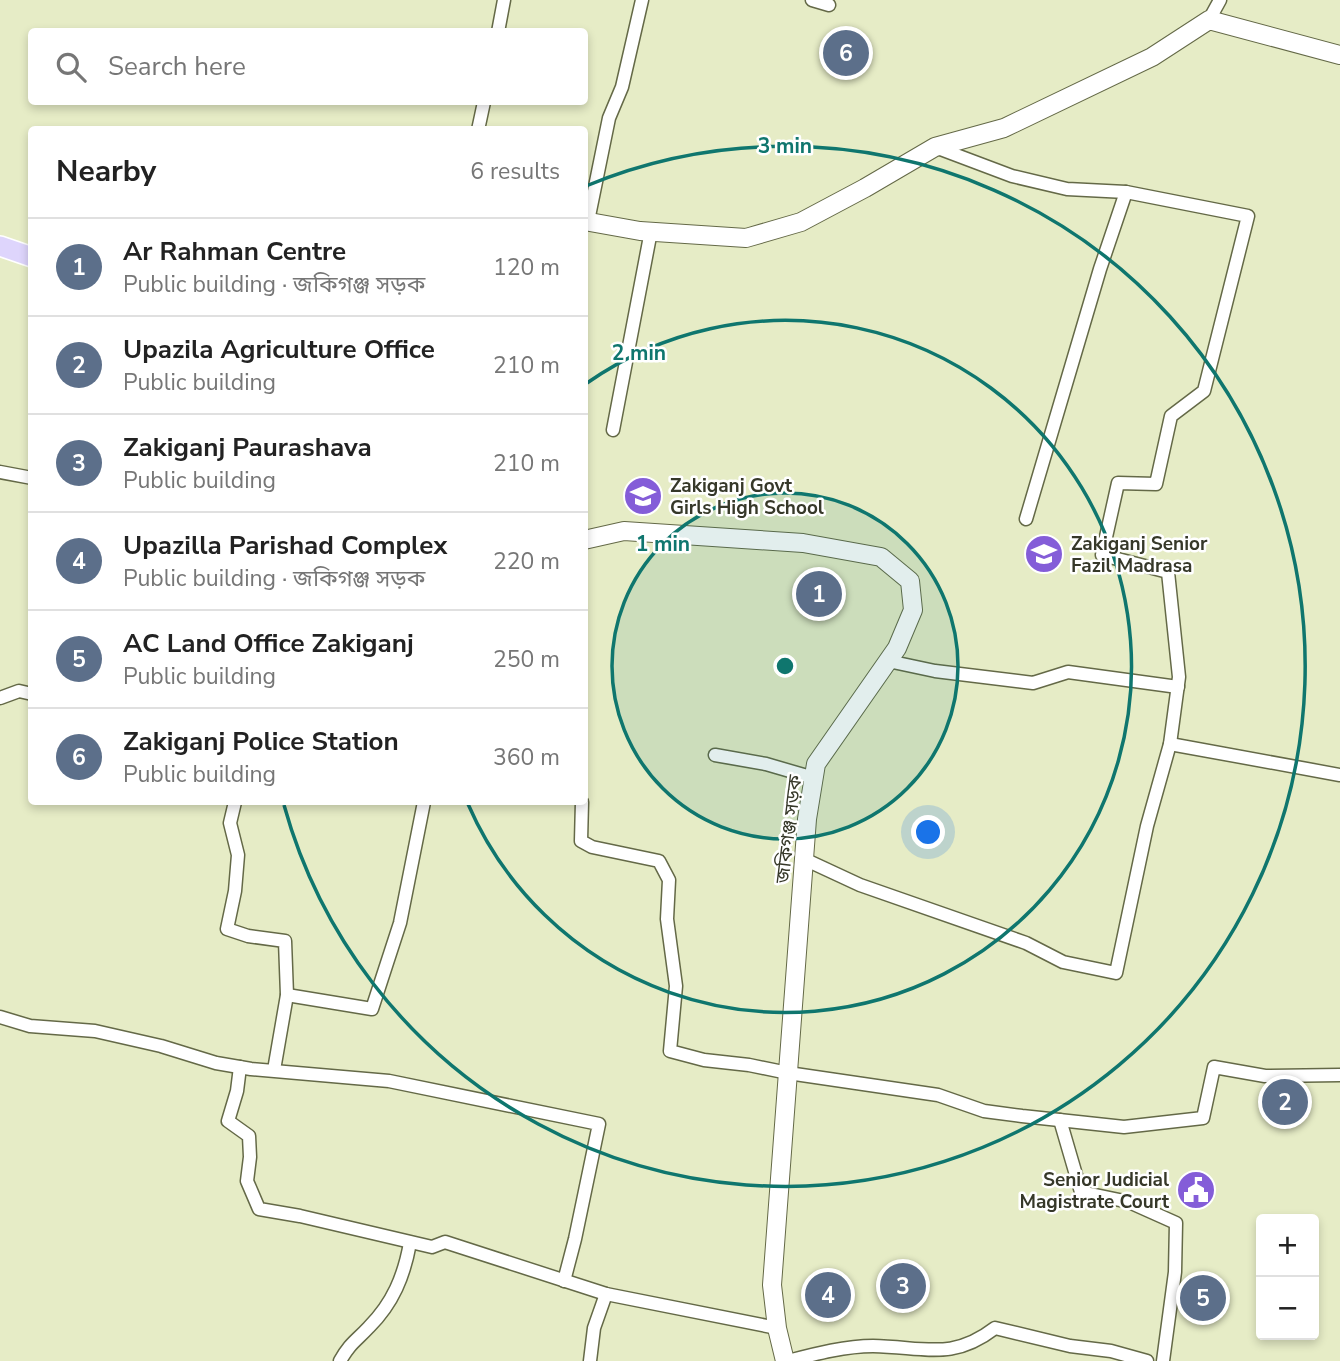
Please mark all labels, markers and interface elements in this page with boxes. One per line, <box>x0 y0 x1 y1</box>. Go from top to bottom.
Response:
pin: 6 <box>823 27 869 79</box>
search box <box>28 28 588 105</box>
icon: search <box>52 48 90 86</box>
text: Search here <box>108 49 246 84</box>
text: 3 min <box>758 132 812 160</box>
text: Nearby <box>56 151 156 192</box>
text: 6 results <box>470 156 560 187</box>
text: Ar Rahman Centre <box>123 234 346 269</box>
text: 1 <box>72 252 86 283</box>
text: 120 m <box>493 252 560 283</box>
text: Public building · জকিগঞ্জ সড়ক <box>123 269 425 300</box>
text: Upazila Agriculture Office <box>123 332 435 367</box>
text: 2 min <box>612 339 666 367</box>
text: 2 <box>72 350 86 381</box>
text: 210 m <box>493 350 560 381</box>
text: Public building <box>123 367 276 398</box>
text: Zakiganj Paurashava <box>123 430 372 465</box>
text: 3 <box>72 448 86 479</box>
text: 210 m <box>493 448 560 479</box>
text: Public building <box>123 465 276 496</box>
place label: Zakiganj Govt Girls High School <box>670 473 824 521</box>
school or university icon: Zakiganj Govt Girls High School <box>622 475 664 517</box>
text: Upazilla Parishad Complex <box>123 528 447 563</box>
text: 1 min <box>636 530 690 558</box>
place label: Zakiganj Senior Fazil Madrasa <box>1071 531 1208 579</box>
school or university icon: Zakiganj Senior Fazil Madrasa <box>1023 533 1065 575</box>
text: 4 <box>72 546 86 577</box>
text: 220 m <box>493 546 560 577</box>
text: Public building · জকিগঞ্জ সড়ক <box>123 563 425 594</box>
pin: 1 <box>796 568 842 620</box>
text: AC Land Office Zakiganj <box>123 626 414 661</box>
text: 5 <box>72 644 86 675</box>
text: 250 m <box>493 644 560 675</box>
centre of rings <box>773 654 797 678</box>
text: Public building <box>123 661 276 692</box>
text: Zakiganj Police Station <box>123 724 399 759</box>
text: 6 <box>72 742 86 773</box>
text: 360 m <box>493 742 560 773</box>
text: Public building <box>123 759 276 790</box>
street label: জকিগঞ্জ সড়ক <box>769 773 809 886</box>
your location <box>911 815 945 849</box>
pin: 2 <box>1262 1076 1308 1128</box>
place label: Senior Judicial Magistrate Court <box>1019 1167 1170 1215</box>
public building icon: Senior Judicial Magistrate Court <box>1175 1169 1217 1211</box>
map controls <box>1256 1214 1319 1340</box>
button: + <box>1256 1214 1319 1277</box>
pin: 3 <box>880 1260 926 1312</box>
pin: 4 <box>805 1269 851 1321</box>
pin: 5 <box>1180 1272 1226 1324</box>
button: − <box>1256 1277 1319 1340</box>

